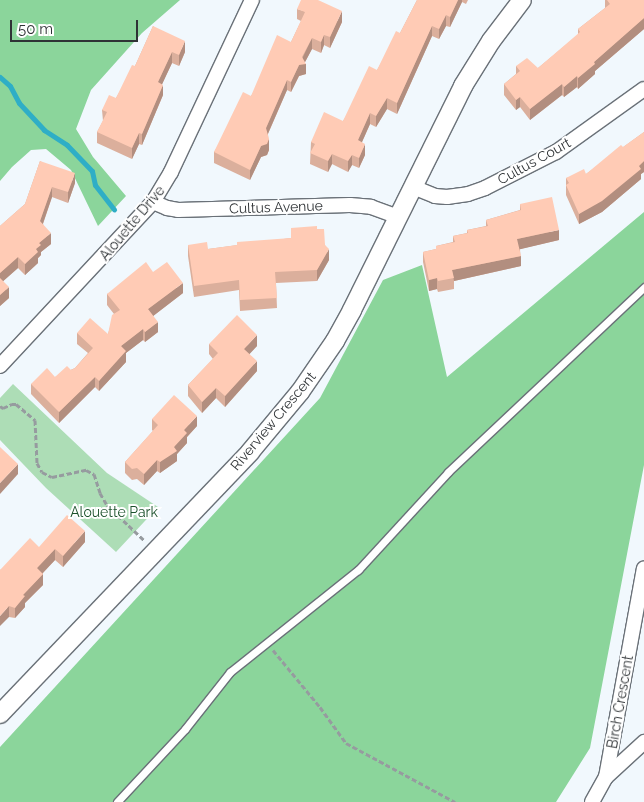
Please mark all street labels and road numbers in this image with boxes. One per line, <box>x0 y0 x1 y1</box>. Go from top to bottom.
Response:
street label: Cultus Court <box>495 134 573 188</box>
street label: Alouette Drive <box>96 182 168 264</box>
street label: Cultus Avenue <box>229 197 323 217</box>
street label: Riverview Crescent <box>227 368 319 474</box>
street label: Birch Crescent <box>604 654 636 750</box>

